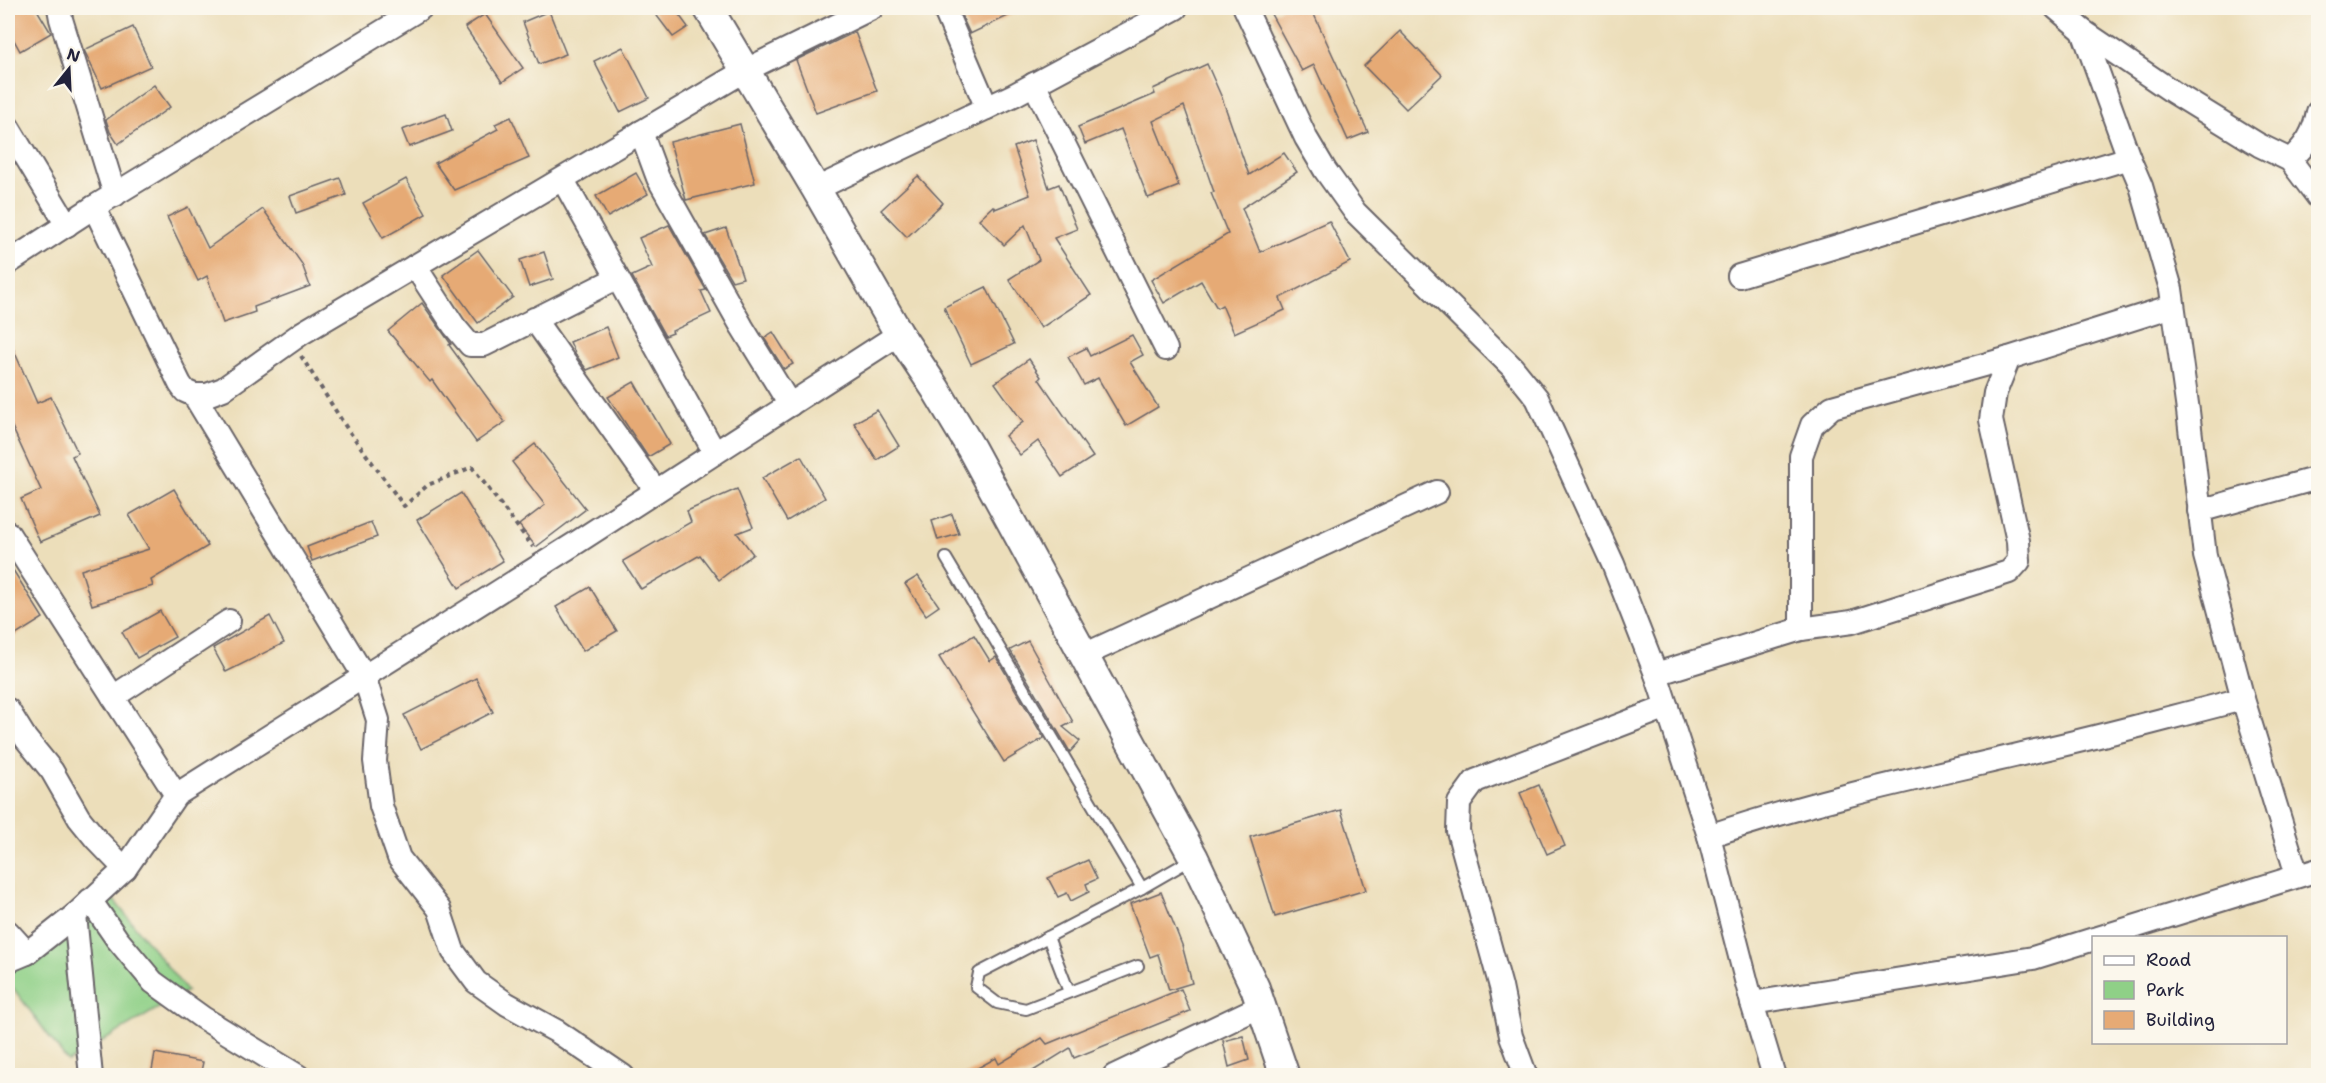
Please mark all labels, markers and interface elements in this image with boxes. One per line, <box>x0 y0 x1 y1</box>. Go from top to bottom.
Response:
north arrow <box>39 39 99 99</box>
text: N <box>64 43 83 67</box>
legend <box>2092 936 2287 1044</box>
text: Road <box>2146 948 2191 972</box>
text: Park <box>2146 978 2185 1002</box>
text: Building <box>2146 1008 2215 1032</box>

